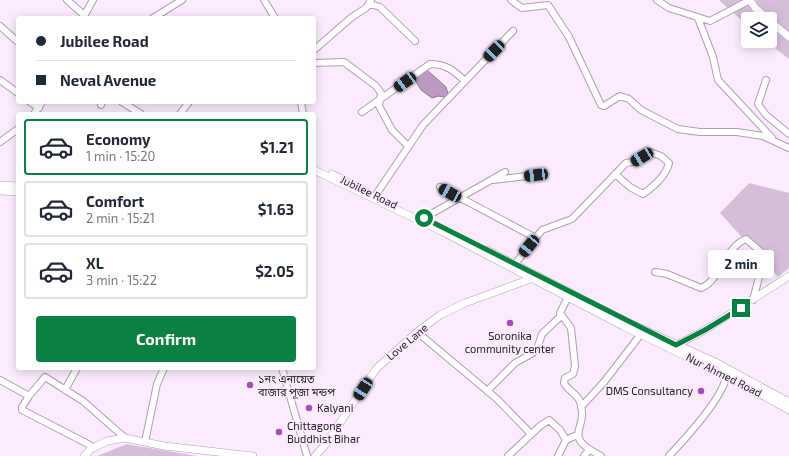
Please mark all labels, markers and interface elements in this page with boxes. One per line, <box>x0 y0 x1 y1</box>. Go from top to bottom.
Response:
map controls <box>741 12 777 48</box>
button: layers <box>741 12 777 48</box>
text: Jubilee Road <box>60 32 149 50</box>
car <box>481 38 507 64</box>
car <box>392 70 418 94</box>
text: Neval Avenue <box>60 71 156 89</box>
icon: car <box>38 129 74 165</box>
text: Economy <box>86 130 151 148</box>
text: $1.21 <box>260 138 294 156</box>
car <box>629 146 655 168</box>
text: 1 min · 15:20 <box>86 148 155 164</box>
car <box>523 168 549 182</box>
street label: Jubilee Road <box>339 172 400 211</box>
car <box>437 182 463 204</box>
icon: car <box>38 191 74 227</box>
text: Comfort <box>86 192 144 210</box>
text: $1.63 <box>258 200 294 218</box>
route start <box>415 209 433 227</box>
text: 2 min · 15:21 <box>86 210 155 226</box>
car <box>517 233 541 259</box>
callout: 2 min <box>708 250 774 278</box>
icon: car <box>38 253 74 289</box>
text: XL <box>86 254 104 272</box>
text: 2 min <box>724 256 758 272</box>
text: $2.05 <box>255 262 294 280</box>
text: 3 min · 15:22 <box>86 272 157 288</box>
route end <box>732 299 750 317</box>
button: Confirm <box>36 316 296 362</box>
marker: Soronika community center <box>505 318 515 328</box>
street label: Love Lane <box>383 321 430 363</box>
place label: Soronika community center <box>465 329 556 355</box>
street label: Nur Ahmed Road <box>684 350 764 399</box>
place label: ১নং এনায়েত বাজার পূজা মন্ডপ <box>257 372 335 399</box>
car <box>351 376 375 402</box>
marker: ১নং এনায়েত বাজার পূজা মন্ডপ <box>245 380 255 390</box>
place label: DMS Consultancy <box>606 384 693 397</box>
marker: DMS Consultancy <box>696 386 706 396</box>
place label: Kalyani <box>317 401 354 414</box>
marker: Kalyani <box>304 403 314 413</box>
place label: Chittagong Buddhist Bihar <box>287 419 361 445</box>
marker: Chittagong Buddhist Bihar <box>274 427 284 437</box>

